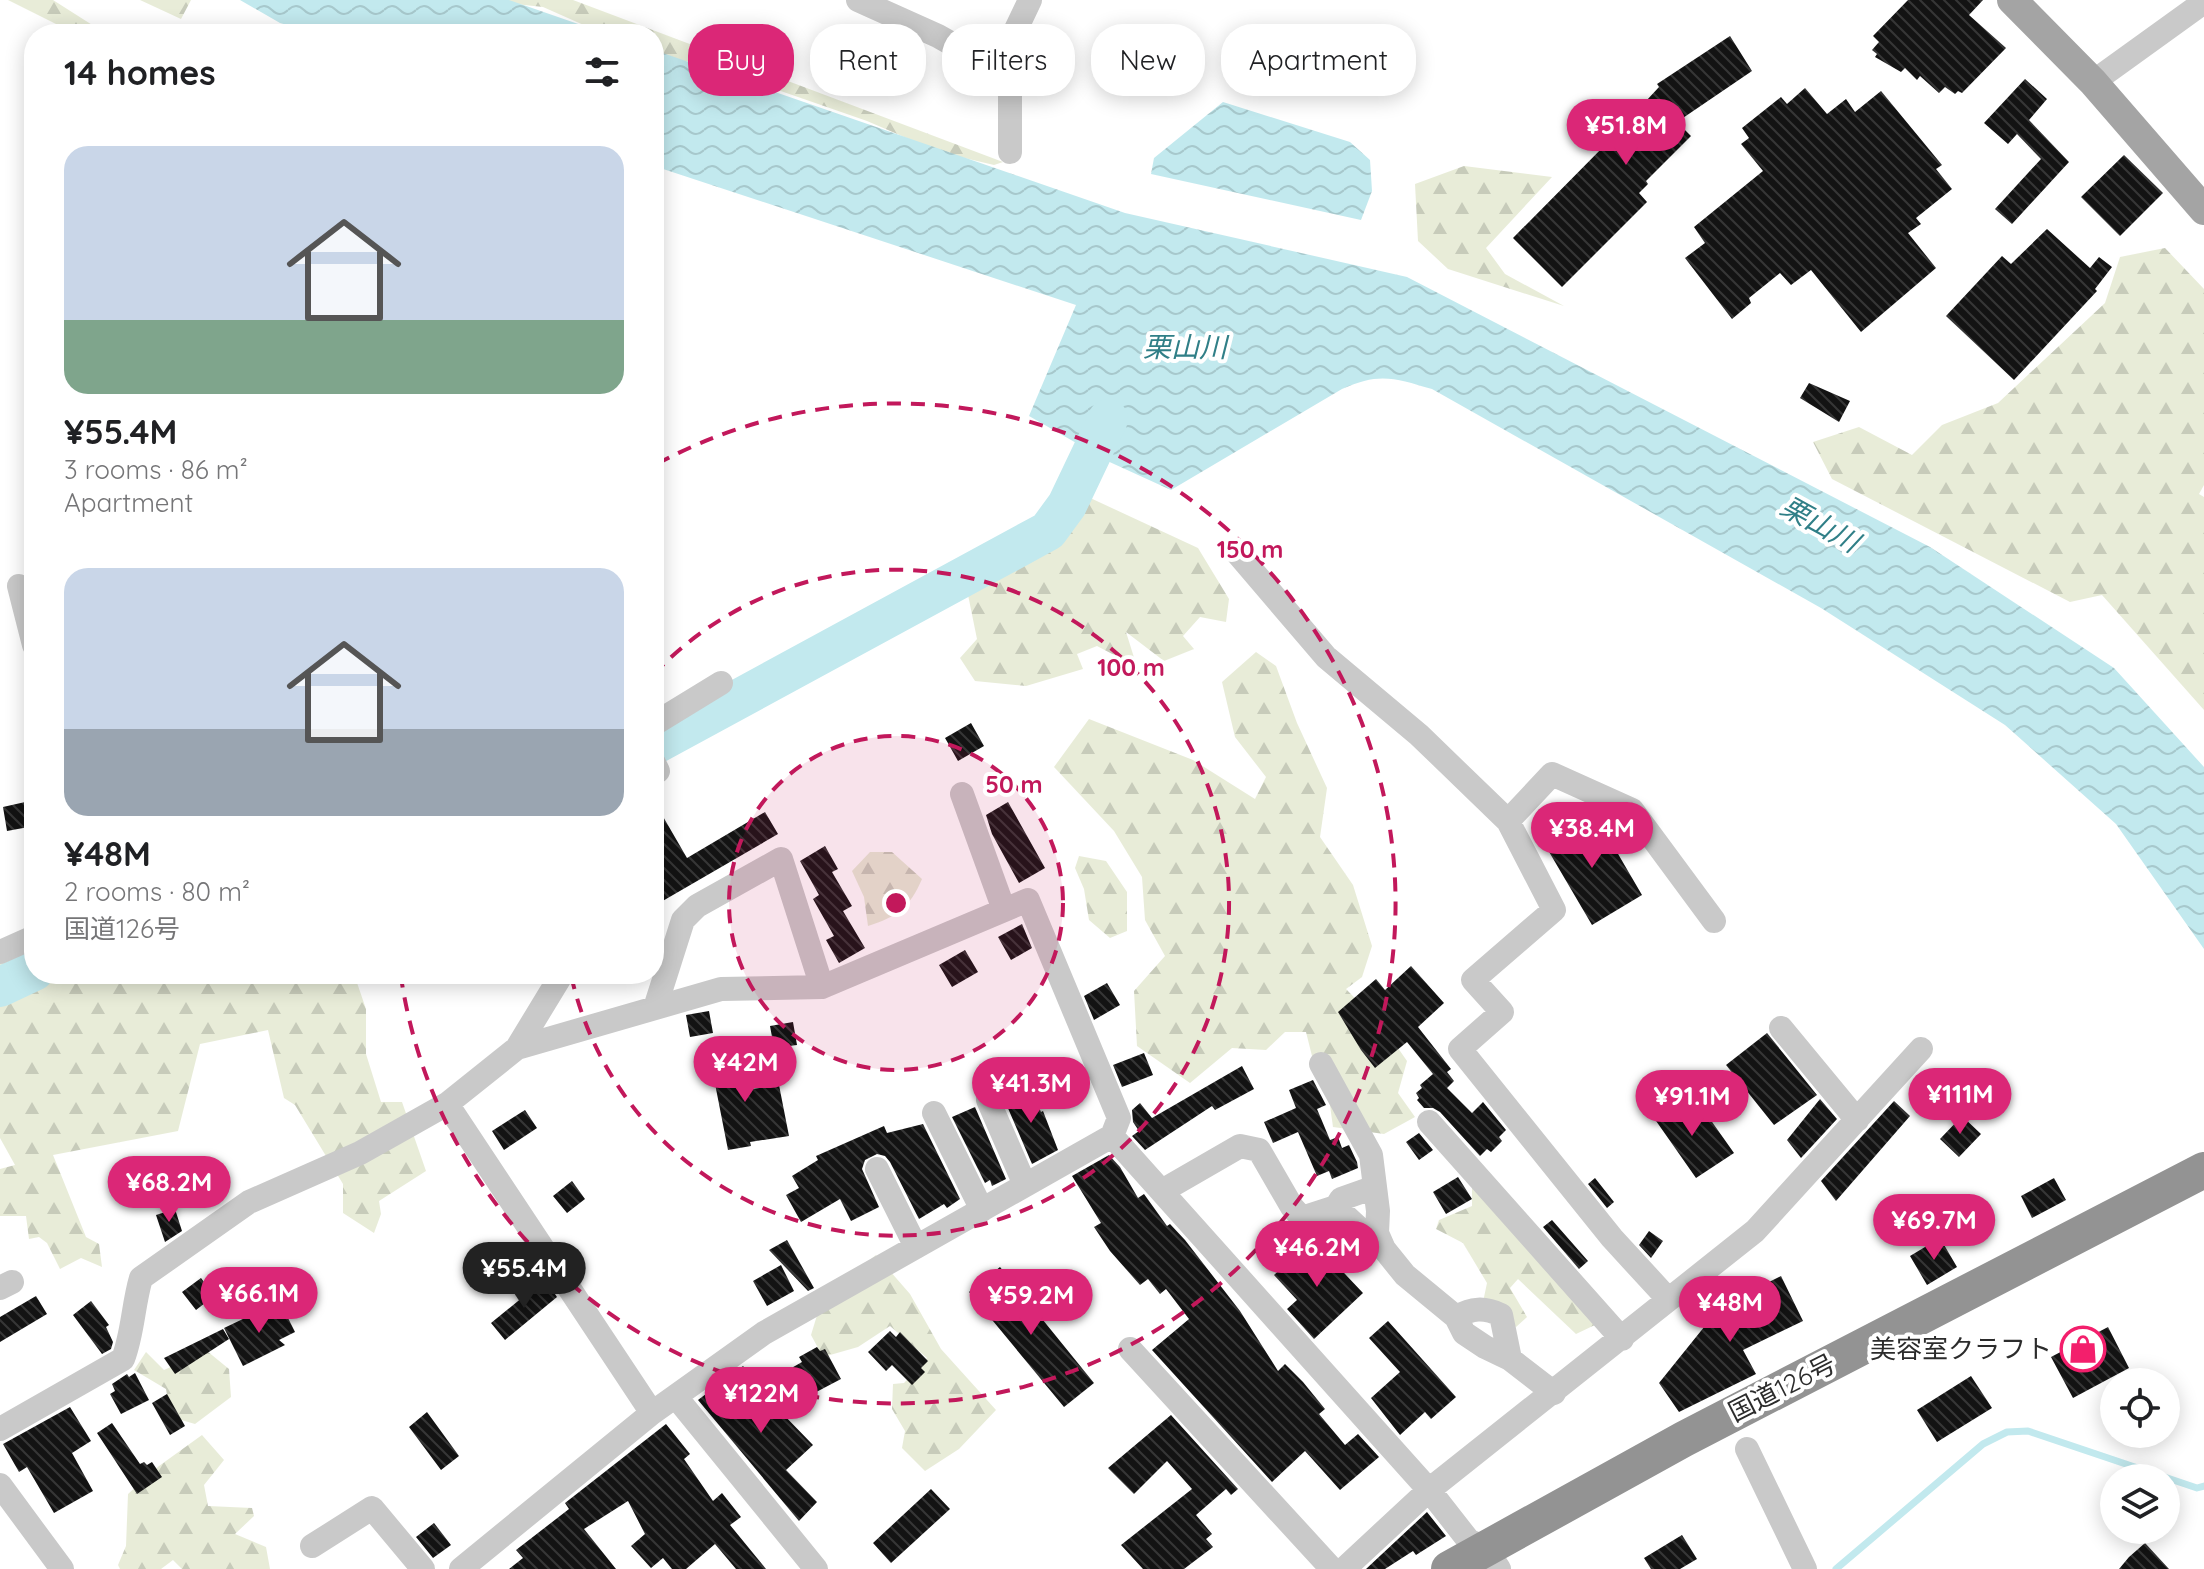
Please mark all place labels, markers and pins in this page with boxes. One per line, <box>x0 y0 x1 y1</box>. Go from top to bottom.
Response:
pin: ¥51.8M <box>1561 99 1691 167</box>
pin: ¥38.4M <box>1527 802 1657 870</box>
centre of rings <box>882 889 910 917</box>
pin: ¥42M <box>698 1036 792 1104</box>
pin: ¥41.3M <box>966 1057 1096 1125</box>
pin: ¥111M <box>1904 1068 2016 1136</box>
pin: ¥91.1M <box>1627 1070 1757 1138</box>
pin: ¥68.2M <box>104 1156 234 1224</box>
pin: ¥69.7M <box>1869 1194 1999 1262</box>
pin: ¥46.2M <box>1252 1221 1382 1289</box>
pin: ¥55.4M <box>459 1242 589 1310</box>
pin: ¥66.1M <box>194 1267 324 1335</box>
pin: ¥59.2M <box>966 1269 1096 1337</box>
pin: ¥48M <box>1683 1276 1777 1344</box>
shop icon: 美容室クラフト <box>2059 1325 2107 1373</box>
place label: 美容室クラフト <box>1870 1332 2052 1365</box>
pin: ¥122M <box>705 1367 817 1435</box>

